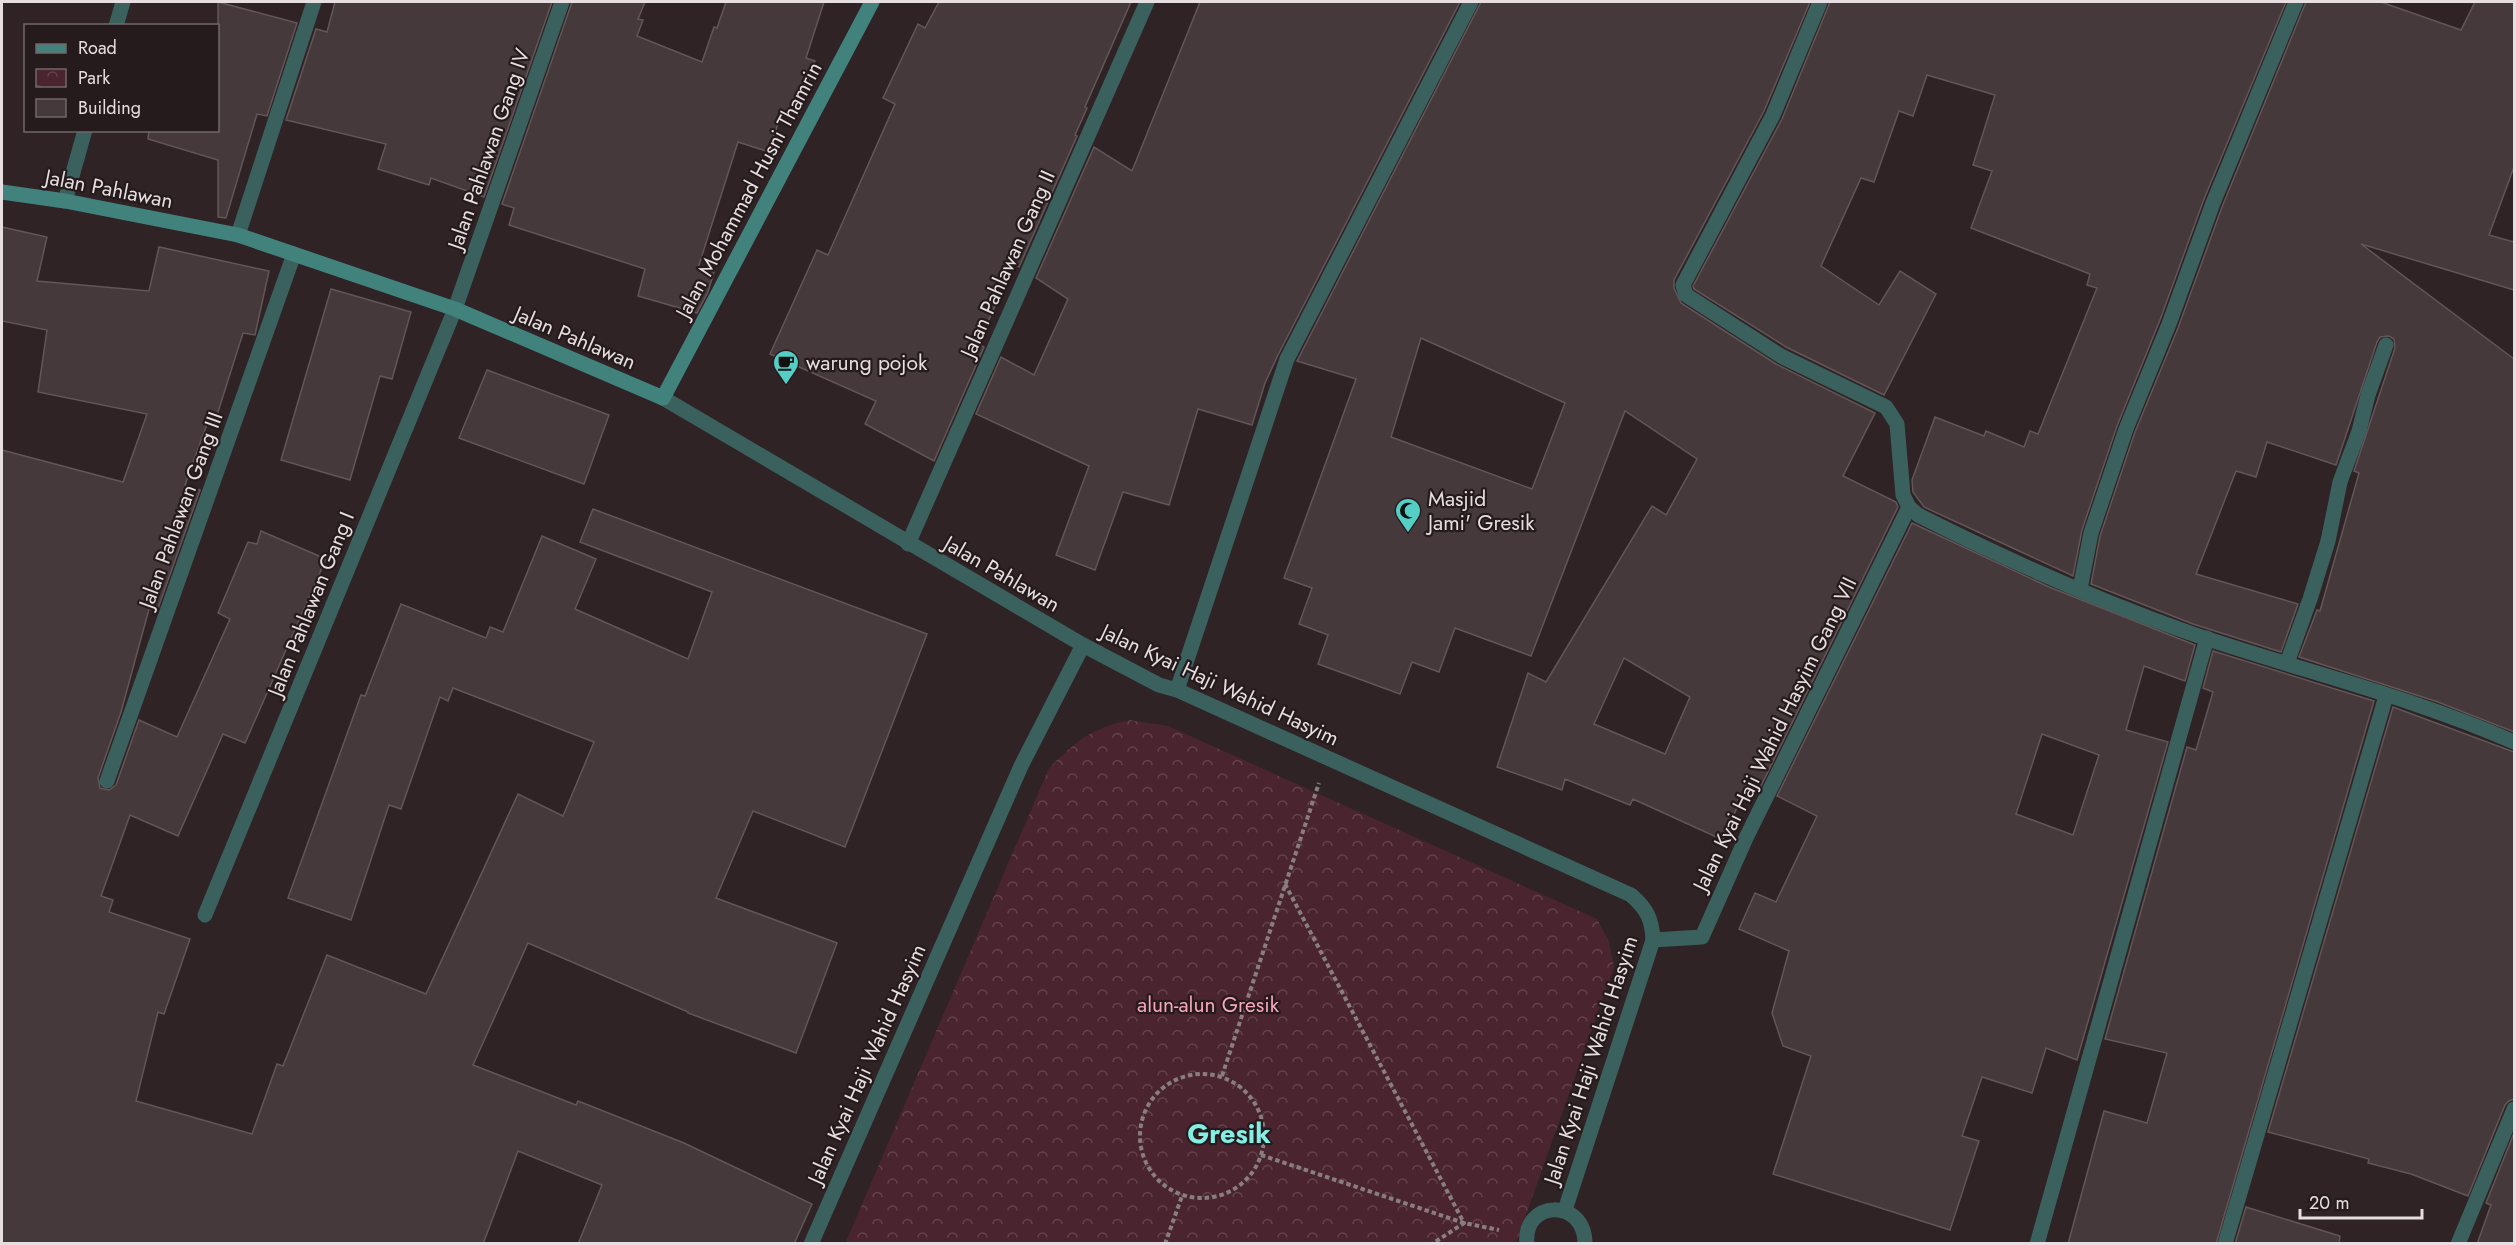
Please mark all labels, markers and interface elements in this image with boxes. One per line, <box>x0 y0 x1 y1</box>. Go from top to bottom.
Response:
legend <box>24 24 219 132</box>
text: Road <box>78 35 117 61</box>
street label: Jalan Pahlawan Gang IV <box>440 44 538 256</box>
street label: Jalan Mohammad Husni Thamrin <box>667 57 829 326</box>
text: Park <box>78 65 110 91</box>
text: Building <box>78 95 141 121</box>
street label: Jalan Pahlawan <box>40 161 175 216</box>
street label: Jalan Pahlawan Gang II <box>952 166 1063 365</box>
street label: Jalan Pahlawan <box>507 298 641 377</box>
cafe icon: warung pojok <box>771 348 801 386</box>
place label: warung pojok <box>806 348 928 378</box>
street label: Jalan Pahlawan Gang III <box>130 408 231 615</box>
place label: Masjid Jami' Gresik <box>1425 484 1535 538</box>
mosque icon: Masjid Jami' Gresik <box>1393 496 1423 534</box>
street label: Jalan Pahlawan Gang I <box>259 507 362 704</box>
street label: Jalan Pahlawan <box>936 527 1066 619</box>
street label: Jalan Kyai Haji Wahid Hasyim Gang VII <box>1684 572 1864 899</box>
street label: Jalan Kyai Haji Wahid Hasyim <box>1093 615 1344 753</box>
street label: Jalan Kyai Haji Wahid Hasyim <box>1536 932 1645 1191</box>
street label: Jalan Kyai Haji Wahid Hasyim <box>799 939 933 1191</box>
park label: alun-alun Gresik <box>1137 990 1280 1020</box>
district label: Gresik <box>1187 1114 1271 1153</box>
scale bar <box>2300 1182 2422 1220</box>
text: 20 m <box>2309 1190 2349 1216</box>

